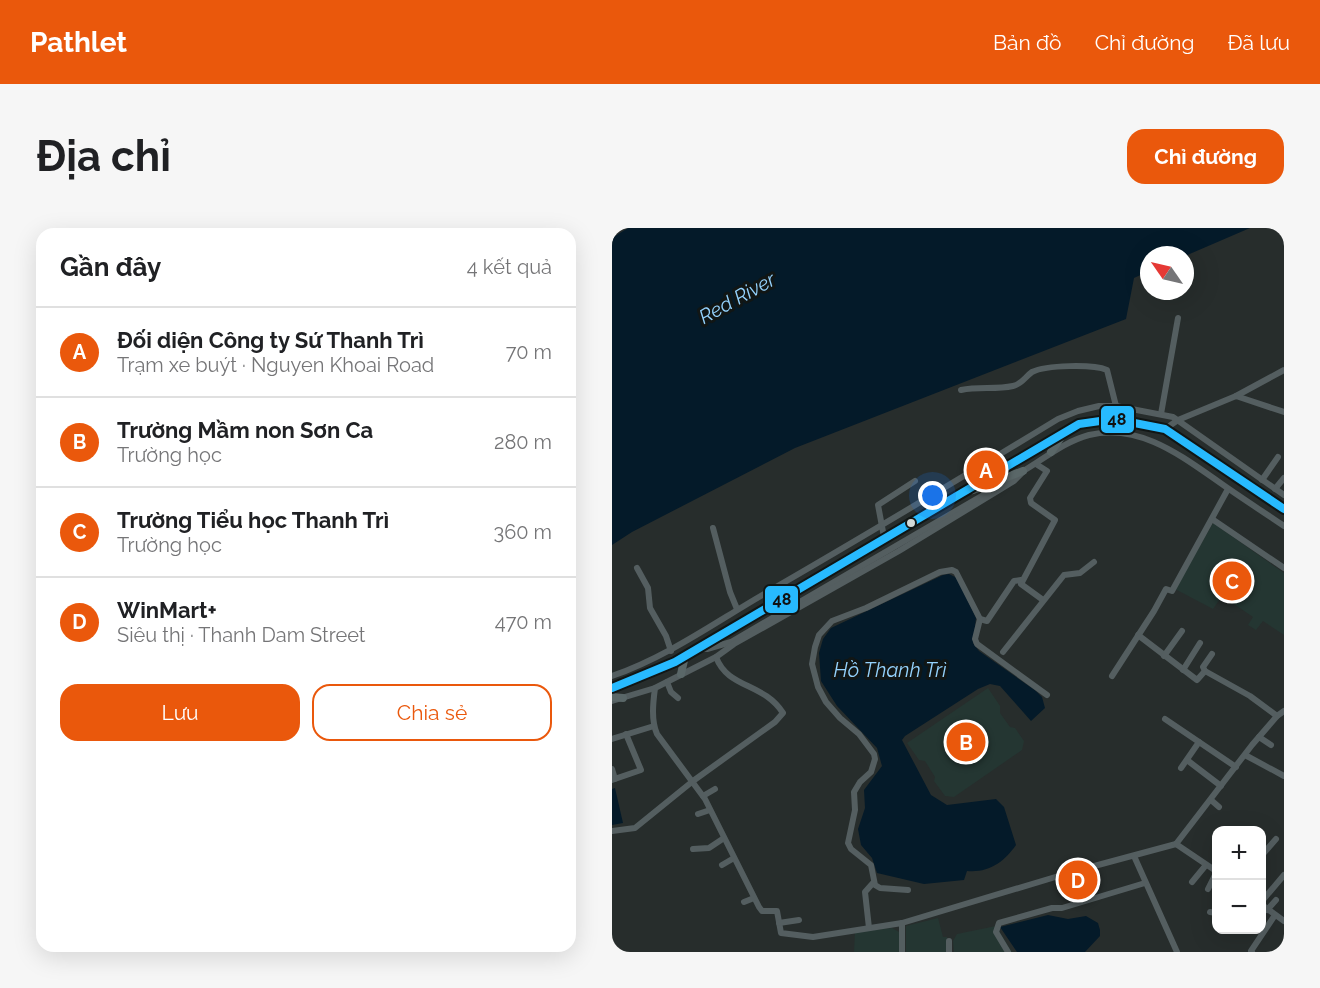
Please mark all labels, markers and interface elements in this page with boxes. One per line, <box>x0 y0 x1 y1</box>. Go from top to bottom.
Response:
text: Pathlet <box>30 26 127 59</box>
text: Bản đồ <box>993 30 1062 55</box>
text: Chỉ đường <box>1095 30 1194 55</box>
text: Đã lưu <box>1227 30 1290 55</box>
button: Chỉ đường <box>1127 129 1284 184</box>
text: Địa chỉ <box>36 132 171 181</box>
north arrow <box>1140 246 1194 300</box>
text: Gần đây <box>60 252 161 282</box>
text: 4 kết quả <box>467 255 552 279</box>
water label: Red River <box>695 267 780 329</box>
text: Đối diện Công ty Sứ Thanh Trì <box>117 327 424 353</box>
text: A <box>73 340 86 364</box>
text: 70 m <box>506 340 552 364</box>
text: Trạm xe buýt · Nguyen Khoai Road <box>117 353 434 377</box>
line badge: 48 <box>1100 405 1135 434</box>
text: 48 <box>1108 410 1126 429</box>
text: Trường Mầm non Sơn Ca <box>117 417 373 443</box>
text: B <box>73 430 86 454</box>
text: 280 m <box>494 430 552 454</box>
text: Trường học <box>117 443 222 467</box>
pin: A <box>966 448 1006 492</box>
your location <box>918 481 947 510</box>
text: Trường Tiểu học Thanh Trì <box>117 507 389 533</box>
unlabelled marker <box>905 517 917 529</box>
text: C <box>73 520 86 544</box>
text: 360 m <box>494 520 552 544</box>
text: Trường học <box>117 533 222 557</box>
pin: C <box>1212 558 1252 604</box>
line badge: 48 <box>764 585 799 614</box>
text: 48 <box>773 590 791 609</box>
text: WinMart+ <box>117 597 217 623</box>
text: D <box>72 610 87 634</box>
text: 470 m <box>495 610 552 634</box>
text: Siêu thị · Thanh Dam Street <box>117 623 366 647</box>
water label: Hồ Thanh Trì <box>834 658 947 682</box>
button: Lưu <box>60 684 300 741</box>
button: Chia sẻ <box>312 684 552 741</box>
pin: B <box>946 720 986 764</box>
map controls <box>1212 826 1266 934</box>
button: + <box>1212 826 1266 880</box>
pin: D <box>1058 858 1098 902</box>
button: − <box>1212 880 1266 934</box>

